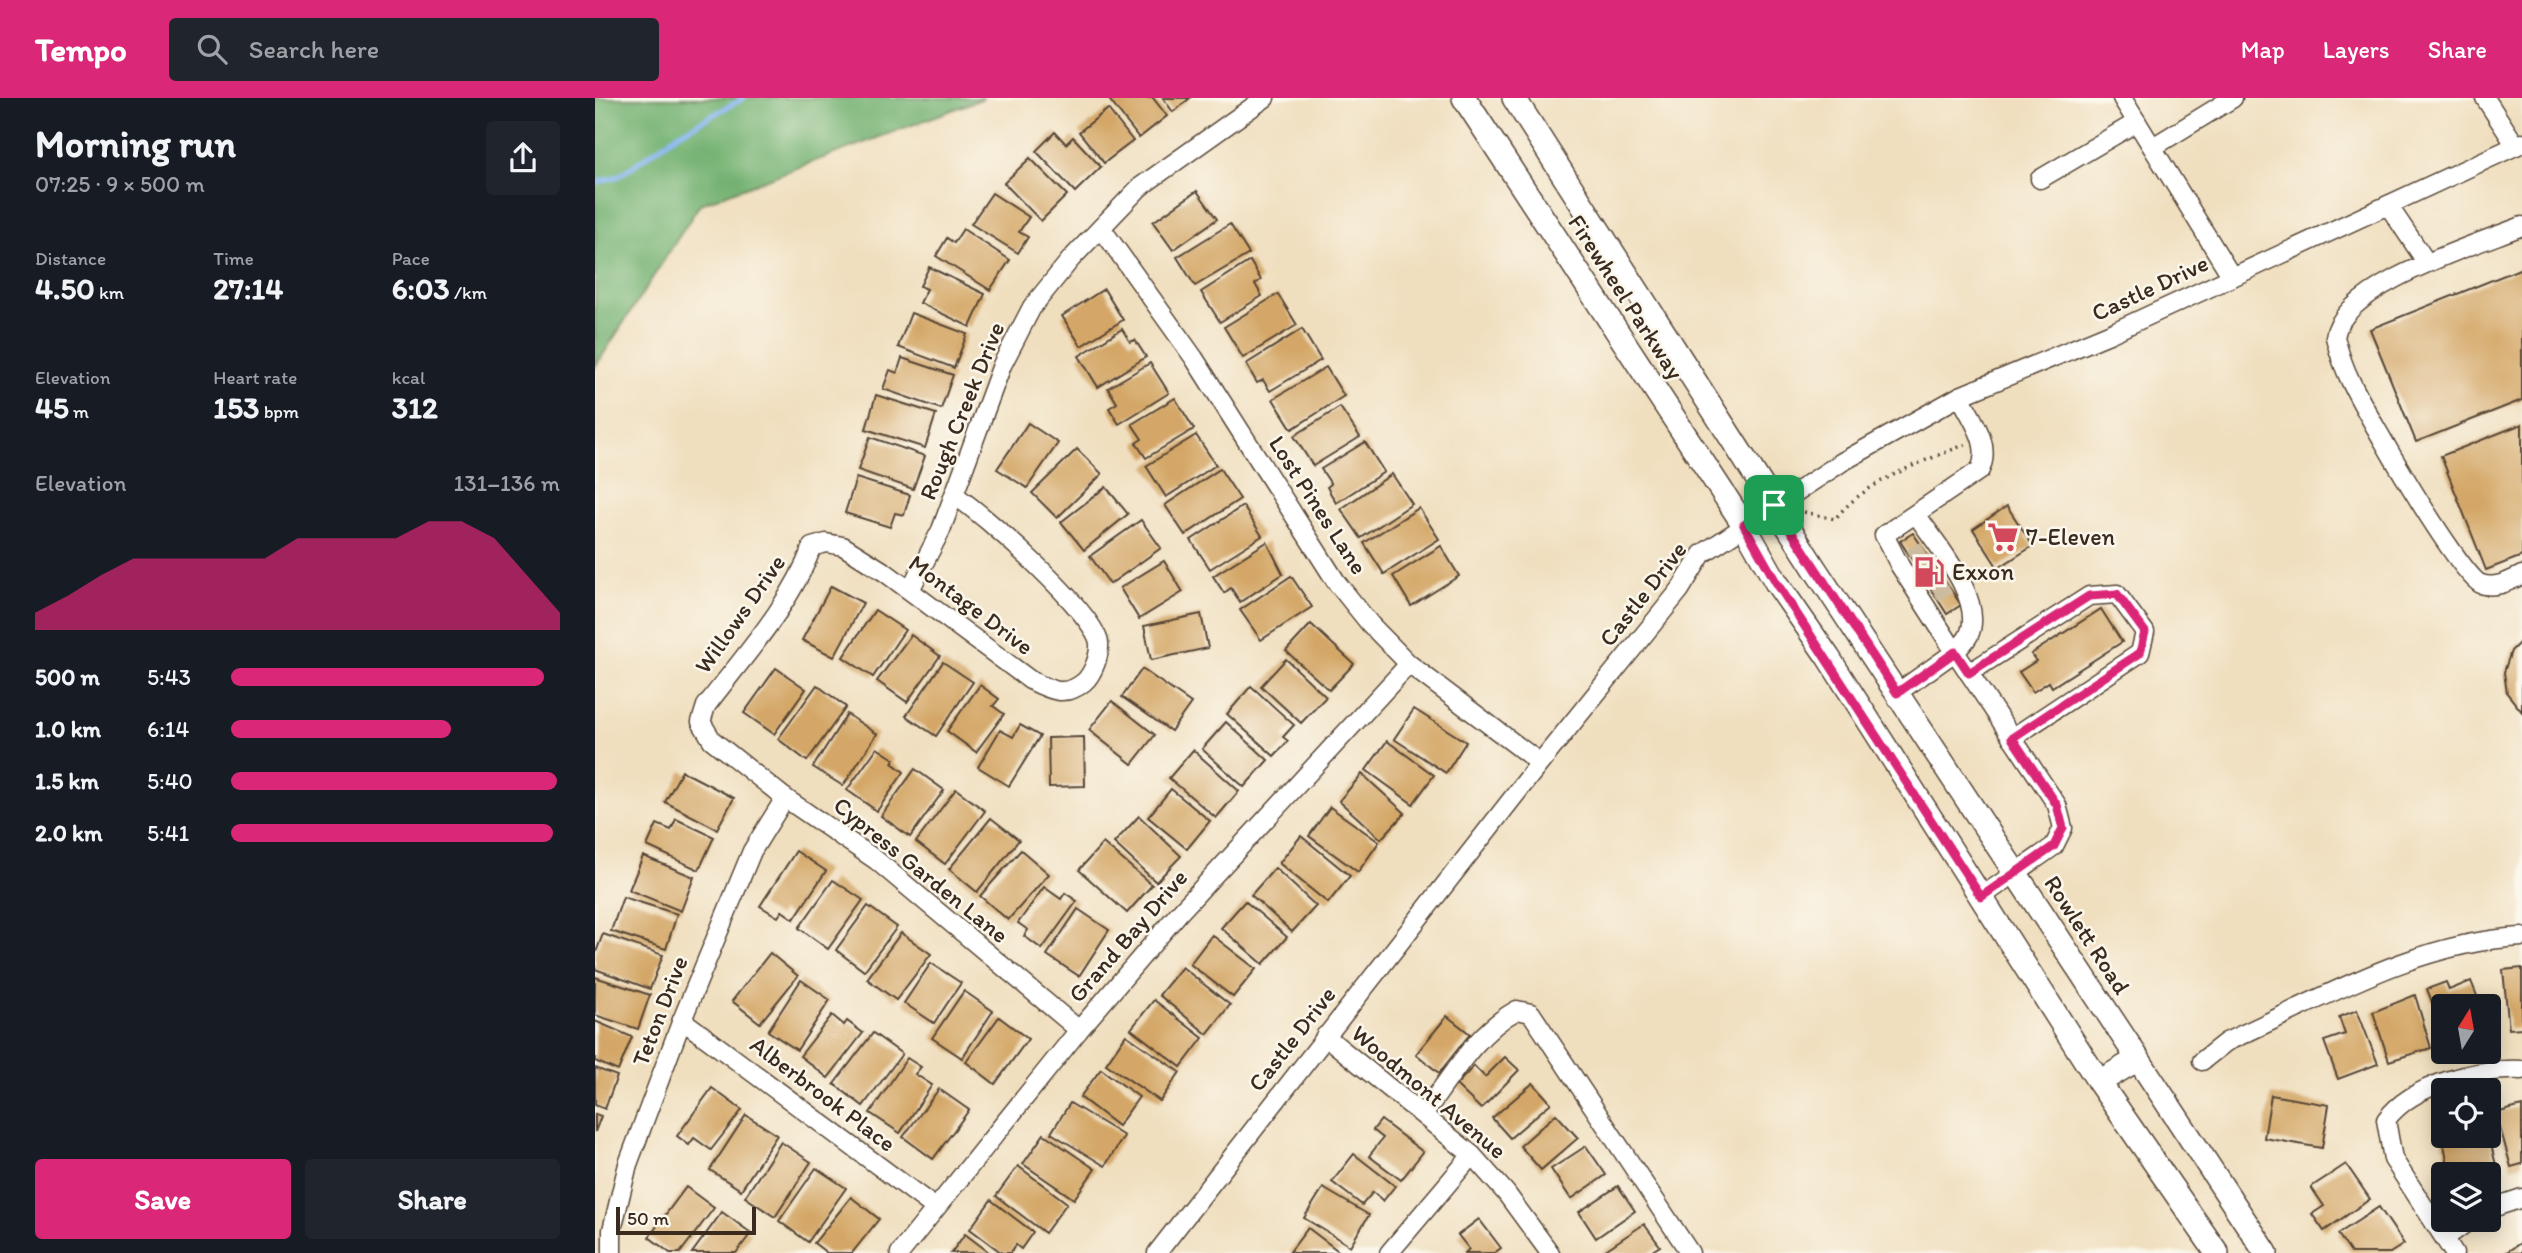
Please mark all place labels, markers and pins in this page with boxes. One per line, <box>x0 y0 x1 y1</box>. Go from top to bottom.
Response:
pin <box>1744 475 1804 535</box>
supermarket icon: 7-Eleven <box>1986 520 2020 554</box>
place label: 7-Eleven <box>2026 522 2116 551</box>
fuel station icon: Exxon <box>1912 555 1946 589</box>
place label: Exxon <box>1952 557 2014 586</box>

